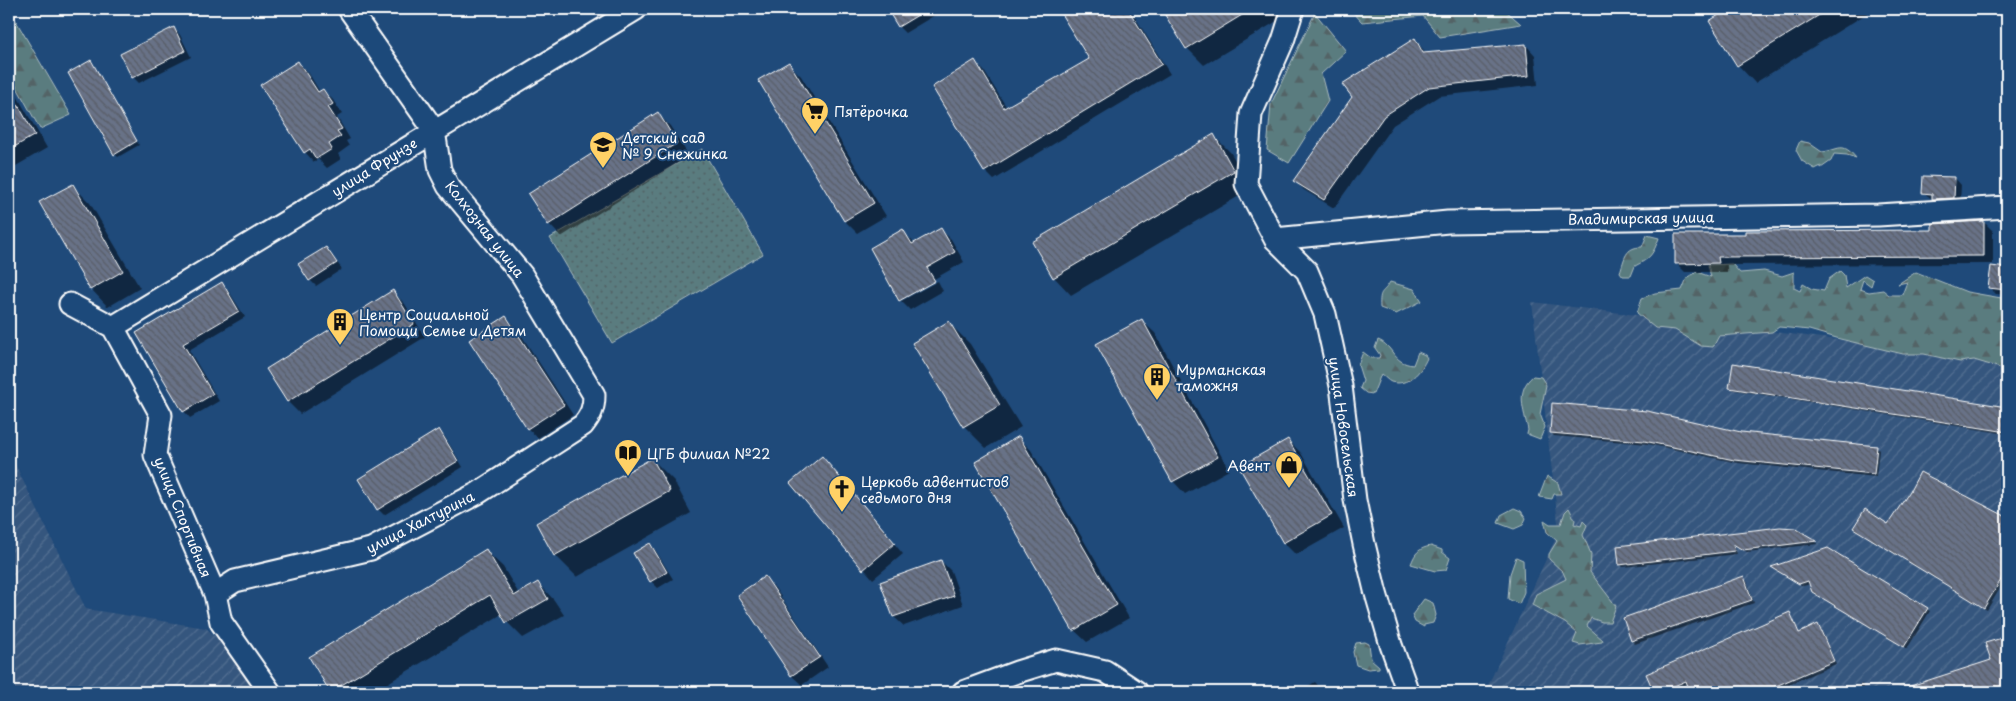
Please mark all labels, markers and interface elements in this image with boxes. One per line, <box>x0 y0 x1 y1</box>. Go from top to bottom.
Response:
supermarket icon: Пятёрочка <box>800 96 830 135</box>
place label: Пятёрочка <box>834 101 908 122</box>
place label: Детский сад № 9 Снежинка <box>621 127 728 164</box>
school or university icon: Детский сад № 9 Снежинка <box>588 130 618 169</box>
street label: улица Фрунзе <box>327 132 421 202</box>
street label: Колхозная улица <box>441 176 530 282</box>
street label: Владимирская улица <box>1568 206 1714 230</box>
place label: Центр Социальной Помощи Семье и Детям <box>359 304 526 341</box>
building icon: Центр Социальной Помощи Семье и Детям <box>325 307 355 346</box>
street label: улица Новосельская <box>1324 355 1364 499</box>
place label: Мурманская таможня <box>1176 359 1266 396</box>
building icon: Мурманская таможня <box>1142 362 1172 401</box>
library icon: ЦГБ филиал №22 <box>613 438 643 477</box>
place label: ЦГБ филиал №22 <box>647 443 770 464</box>
shop icon: Авент <box>1274 450 1304 489</box>
street label: улица Спортивная <box>149 453 217 581</box>
place label: Авент <box>1227 455 1270 476</box>
place label: Церковь адвентистов седьмого дня <box>861 471 1009 508</box>
church icon: Церковь адвентистов седьмого дня <box>827 474 857 513</box>
street label: улица Халтурина <box>362 485 478 558</box>

